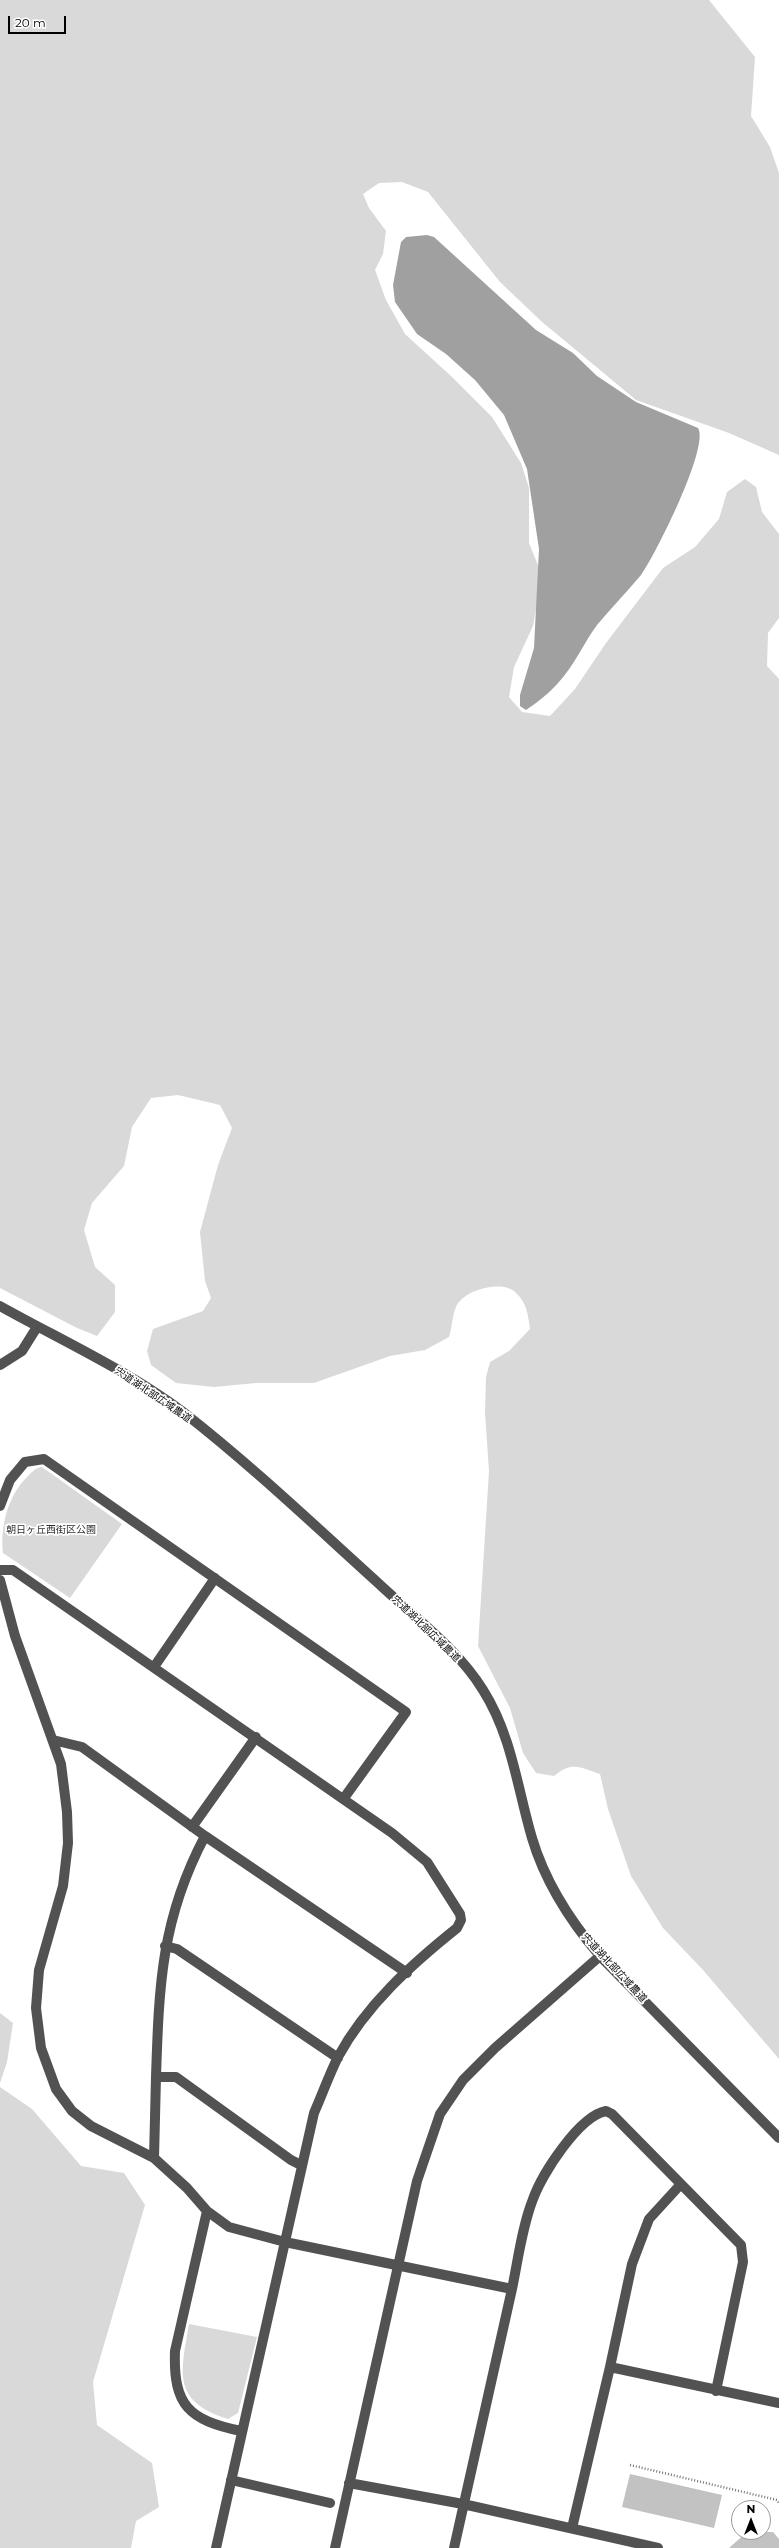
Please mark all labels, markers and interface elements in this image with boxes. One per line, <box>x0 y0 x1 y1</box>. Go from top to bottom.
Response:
scale bar <box>10 8 68 34</box>
text: 20 m <box>15 15 46 30</box>
street label: 宍道湖北部広域農道 <box>112 1365 194 1425</box>
park label: 朝日ヶ丘西街区公園 <box>6 1524 96 1536</box>
street label: 宍道湖北部広域農道 <box>389 1593 463 1665</box>
street label: 宍道湖北部広域農道 <box>579 1931 649 2005</box>
north arrow <box>731 2500 771 2540</box>
text: N <box>747 2502 755 2516</box>

